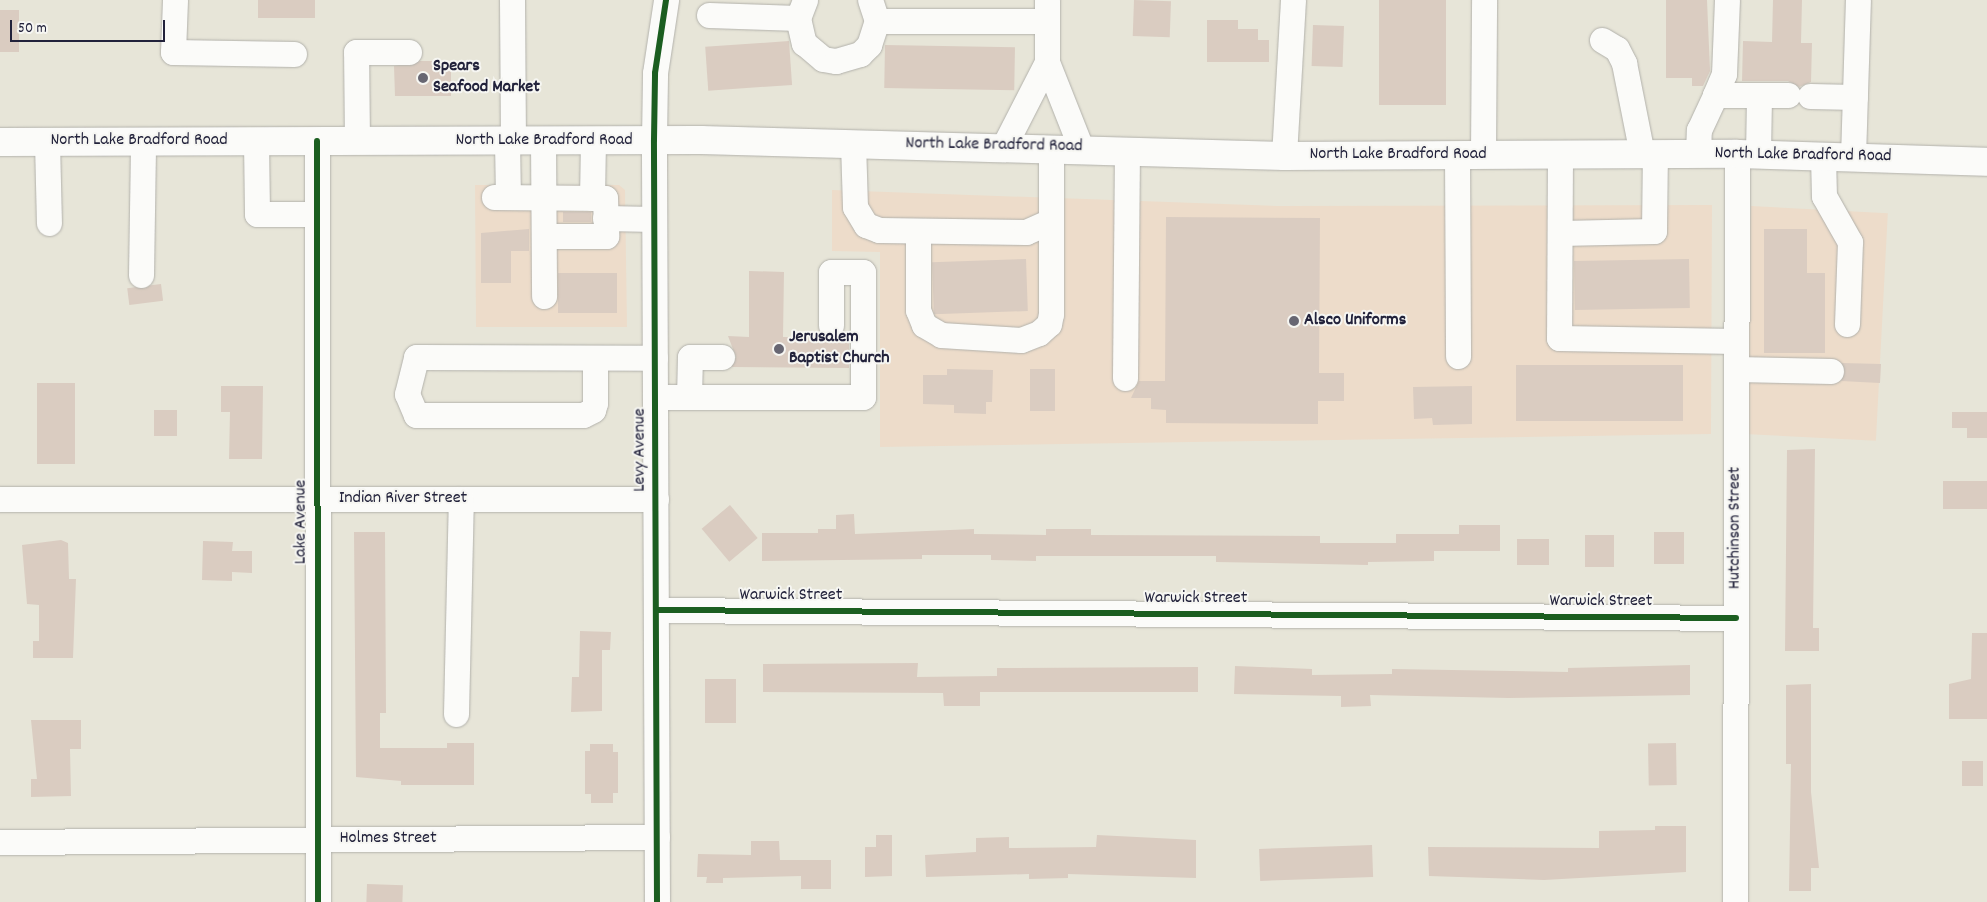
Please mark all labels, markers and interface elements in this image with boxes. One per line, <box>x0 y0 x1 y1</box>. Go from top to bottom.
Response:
scale bar <box>12 10 168 42</box>
text: 50 m <box>18 18 47 40</box>
place label: Spears Seafood Market <box>433 57 540 100</box>
marker: Spears Seafood Market <box>417 72 429 84</box>
street label: North Lake Bradford Road <box>50 130 228 152</box>
street label: North Lake Bradford Road <box>455 130 633 152</box>
street label: North Lake Bradford Road <box>905 134 1083 158</box>
street label: North Lake Bradford Road <box>1309 144 1487 166</box>
street label: North Lake Bradford Road <box>1714 144 1892 168</box>
place label: Alsco Uniforms <box>1304 310 1406 332</box>
marker: Alsco Uniforms <box>1288 315 1300 327</box>
place label: Jerusalem Baptist Church <box>789 328 890 370</box>
marker: Jerusalem Baptist Church <box>773 343 785 355</box>
street label: Levy Avenue <box>630 408 652 492</box>
street label: Hutchinson Street <box>1725 467 1747 589</box>
street label: Lake Avenue <box>291 480 313 564</box>
street label: Indian River Street <box>339 488 467 510</box>
street label: Warwick Street <box>740 585 842 607</box>
street label: Warwick Street <box>1145 588 1247 610</box>
street label: Warwick Street <box>1550 591 1652 613</box>
street label: Holmes Street <box>339 828 437 850</box>

